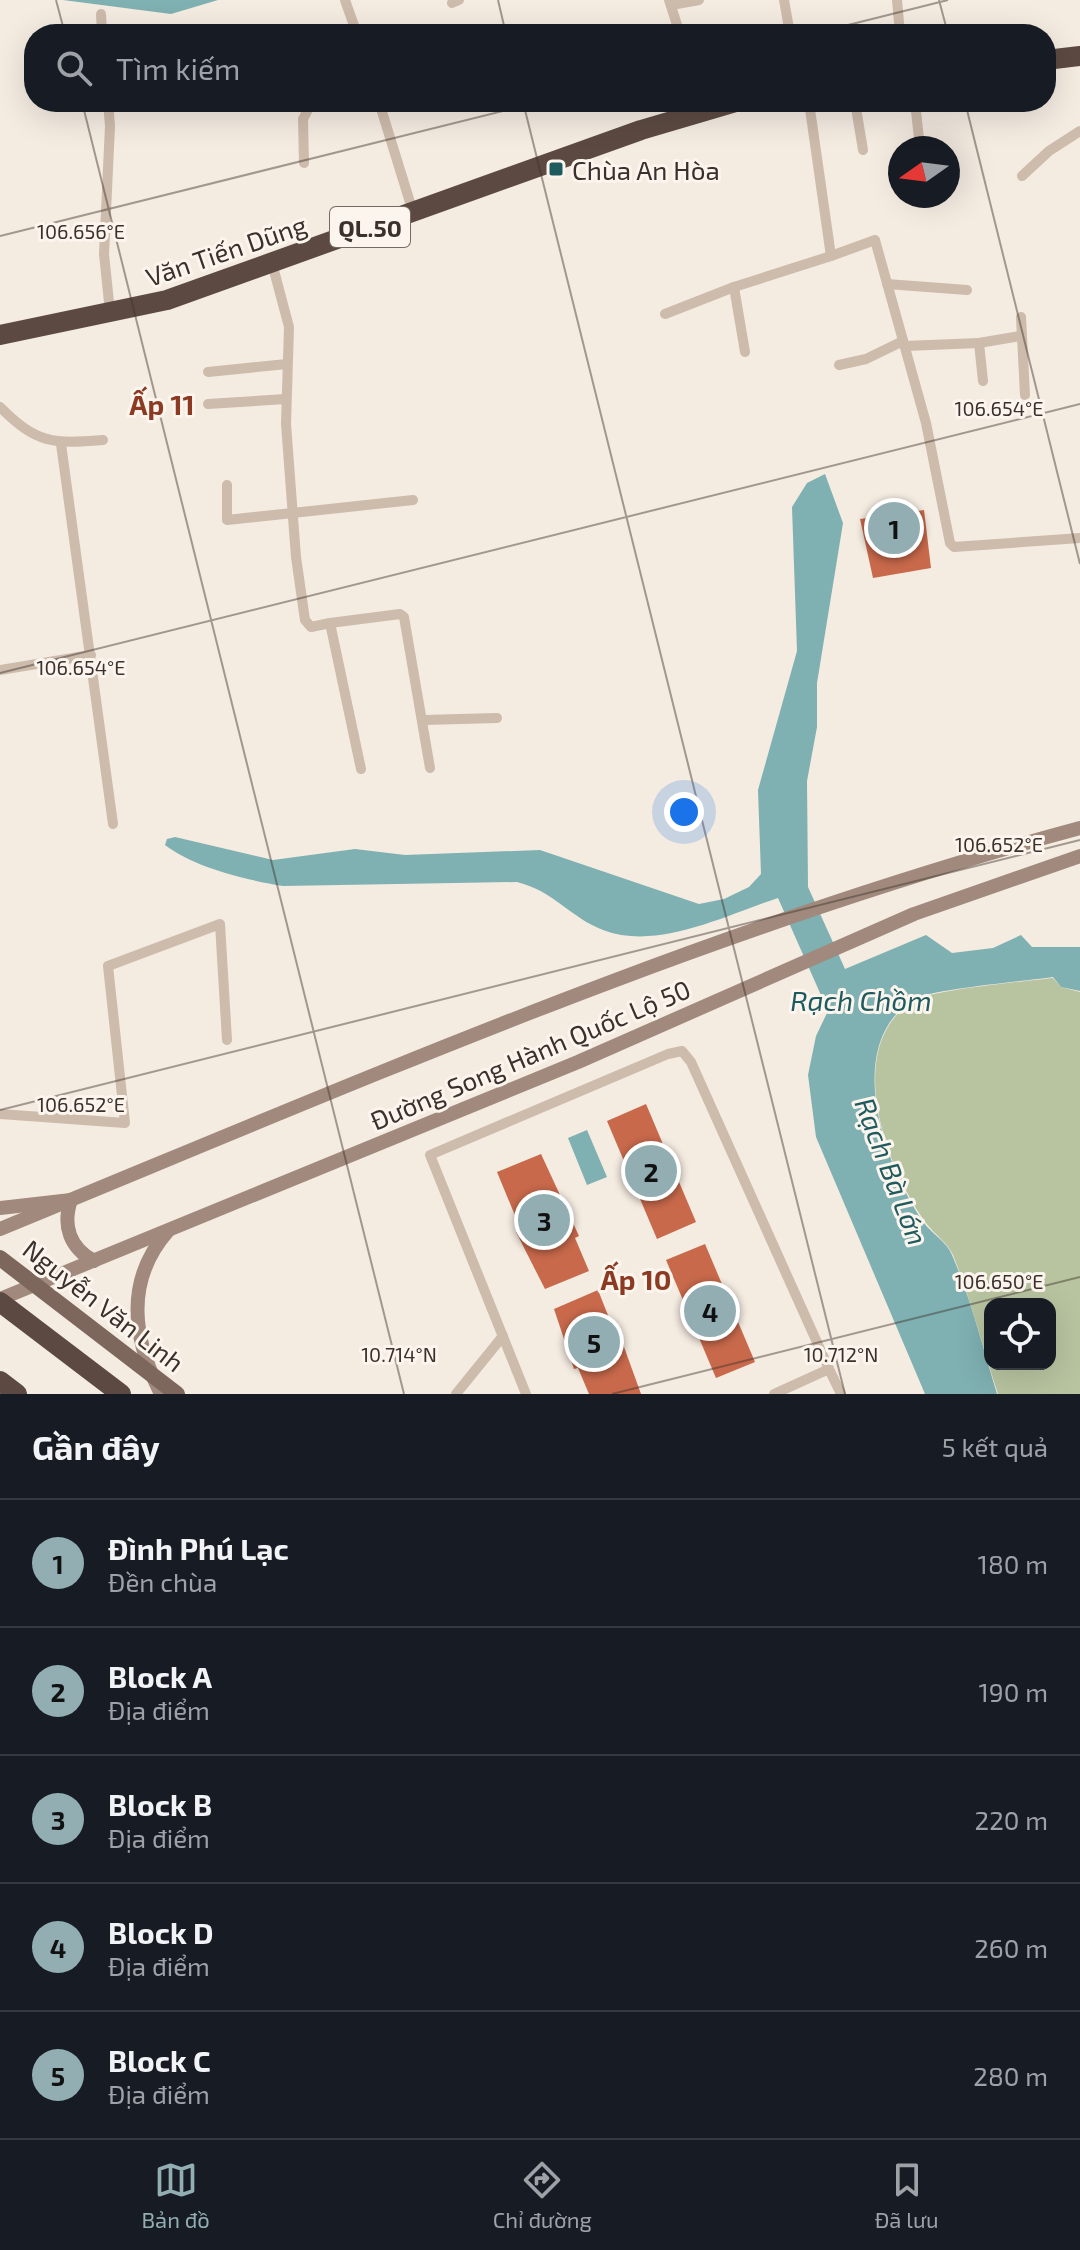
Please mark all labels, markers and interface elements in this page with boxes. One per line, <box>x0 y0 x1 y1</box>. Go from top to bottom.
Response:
search box <box>24 24 1056 112</box>
icon: search <box>52 46 96 90</box>
text: Tìm kiếm <box>116 50 240 86</box>
north arrow <box>888 136 960 208</box>
place label: Chùa An Hòa <box>572 154 720 185</box>
marker: Chùa An Hòa <box>547 160 565 178</box>
road number: QL.50 <box>330 207 410 247</box>
street label: Văn Tiến Dũng <box>142 208 310 292</box>
text: 106.656°E <box>37 219 125 243</box>
district label: Ấp 11 <box>129 386 195 421</box>
text: 106.654°E <box>955 396 1043 420</box>
pin: 1 <box>868 498 920 558</box>
text: 106.654°E <box>37 655 125 679</box>
your location <box>664 792 704 832</box>
text: 106.652°E <box>955 832 1043 856</box>
street label: Đường Song Hành Quốc Lộ 50 <box>365 972 695 1136</box>
water label: Rạch Chồm <box>790 983 932 1017</box>
text: 106.652°E <box>37 1092 125 1116</box>
water label: Rạch Bà Lớn <box>848 1092 936 1250</box>
pin: 2 <box>625 1141 677 1201</box>
pin: 3 <box>518 1190 570 1250</box>
street label: Nguyễn Văn Linh <box>17 1233 191 1377</box>
district label: Ấp 10 <box>601 1261 671 1296</box>
text: 106.650°E <box>955 1269 1043 1293</box>
pin: 4 <box>684 1281 736 1341</box>
map controls <box>984 1298 1056 1370</box>
button: locate <box>984 1298 1056 1370</box>
pin: 5 <box>568 1312 620 1372</box>
text: 10.714°N <box>361 1342 437 1366</box>
text: 10.712°N <box>804 1342 878 1366</box>
text: Gần đây <box>32 1426 160 1467</box>
text: 5 kết quả <box>942 1431 1048 1462</box>
text: Đình Phú Lạc <box>108 1530 289 1566</box>
text: 1 <box>52 1548 64 1579</box>
text: 180 m <box>978 1548 1048 1579</box>
text: Đền chùa <box>108 1566 217 1597</box>
text: Block A <box>108 1658 212 1694</box>
text: 2 <box>50 1676 66 1707</box>
text: 190 m <box>979 1676 1048 1707</box>
text: Địa điểm <box>108 1694 210 1725</box>
text: Block B <box>108 1786 212 1822</box>
text: 3 <box>51 1804 65 1835</box>
text: 220 m <box>975 1804 1048 1835</box>
text: Địa điểm <box>108 1822 210 1853</box>
text: Block D <box>108 1914 214 1950</box>
text: 4 <box>50 1932 66 1963</box>
text: 260 m <box>974 1932 1048 1963</box>
text: Địa điểm <box>108 1950 210 1981</box>
text: Block C <box>108 2042 211 2078</box>
text: 5 <box>51 2060 65 2091</box>
text: 280 m <box>973 2060 1048 2091</box>
text: Địa điểm <box>108 2078 210 2109</box>
tab: Bản đồ <box>141 2158 210 2232</box>
tab: Chỉ đường <box>493 2158 592 2232</box>
tab: Đã lưu <box>875 2158 939 2232</box>

